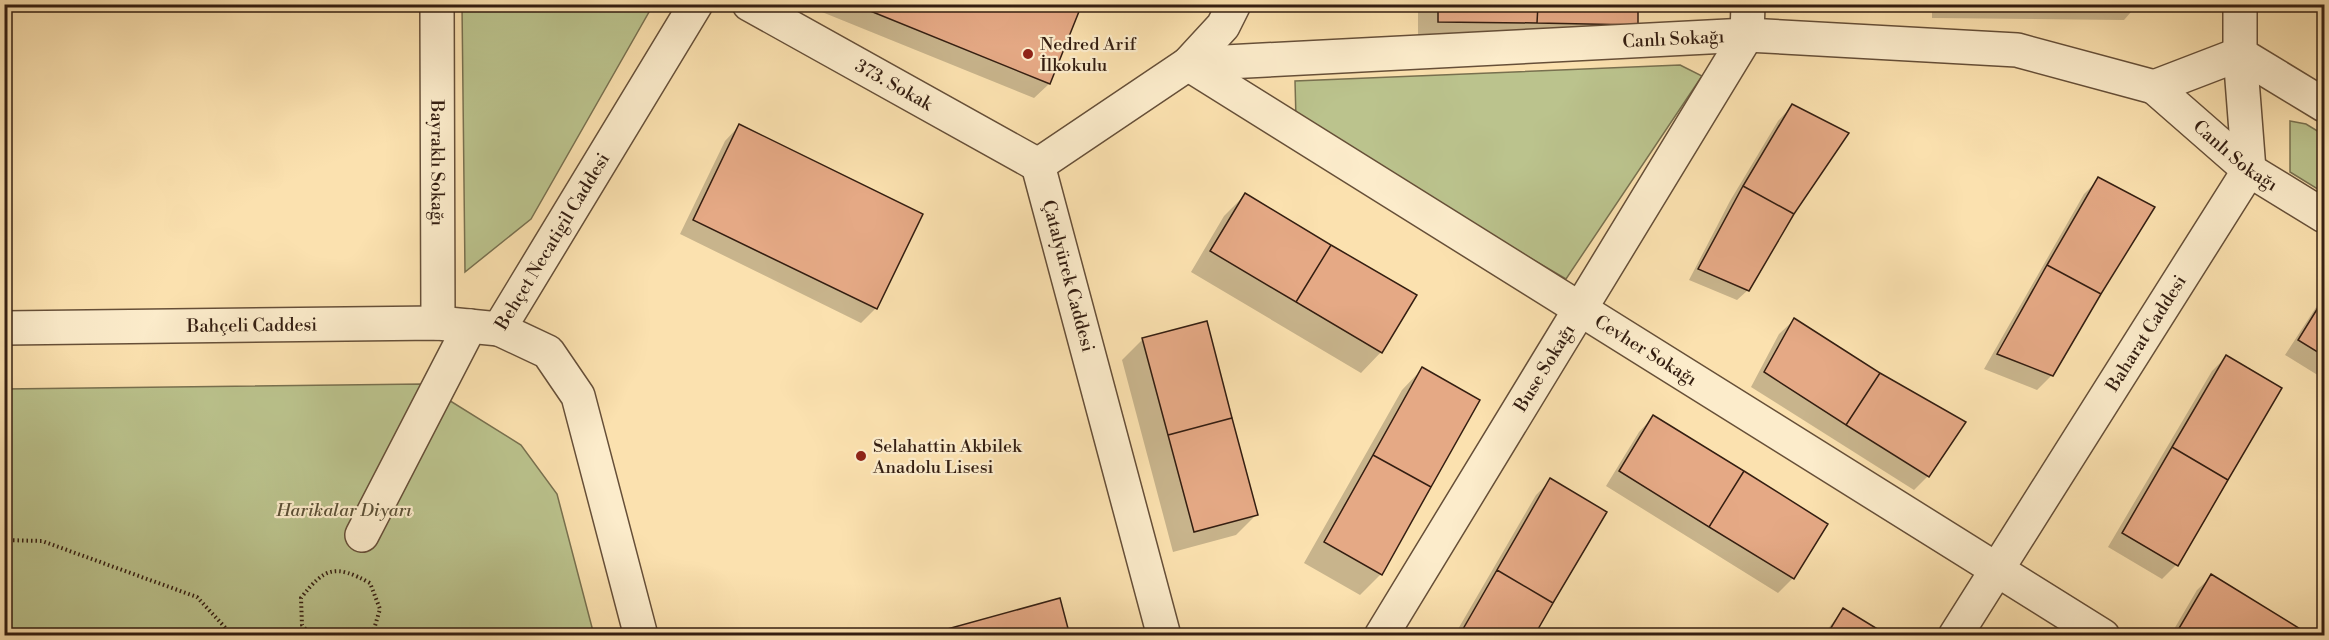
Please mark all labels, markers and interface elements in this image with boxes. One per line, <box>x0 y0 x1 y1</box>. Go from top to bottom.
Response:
street label: Canlı Sokağı <box>1622 25 1725 53</box>
place label: Nedred Arif İlkokulu <box>1040 33 1138 77</box>
marker: Nedred Arif İlkokulu <box>1021 47 1035 61</box>
street label: 373. Sokak <box>851 54 938 116</box>
street label: Bayraklı Sokağı <box>426 99 449 226</box>
street label: Canlı Sokağı <box>2188 115 2282 196</box>
street label: Behçet Necatigil Caddesi <box>489 149 615 335</box>
street label: Çatalyürek Caddesi <box>1037 198 1099 355</box>
street label: Baharat Caddesi <box>2100 271 2191 397</box>
street label: Cevher Sokağı <box>1590 310 1701 391</box>
street label: Bahçeli Caddesi <box>186 313 317 337</box>
street label: Buse Sokağı <box>1508 320 1580 417</box>
place label: Selahattin Akbilek Anadolu Lisesi <box>872 435 1023 479</box>
marker: Selahattin Akbilek Anadolu Lisesi <box>854 449 868 463</box>
park label: Harikalar Diyarı <box>275 499 412 522</box>

